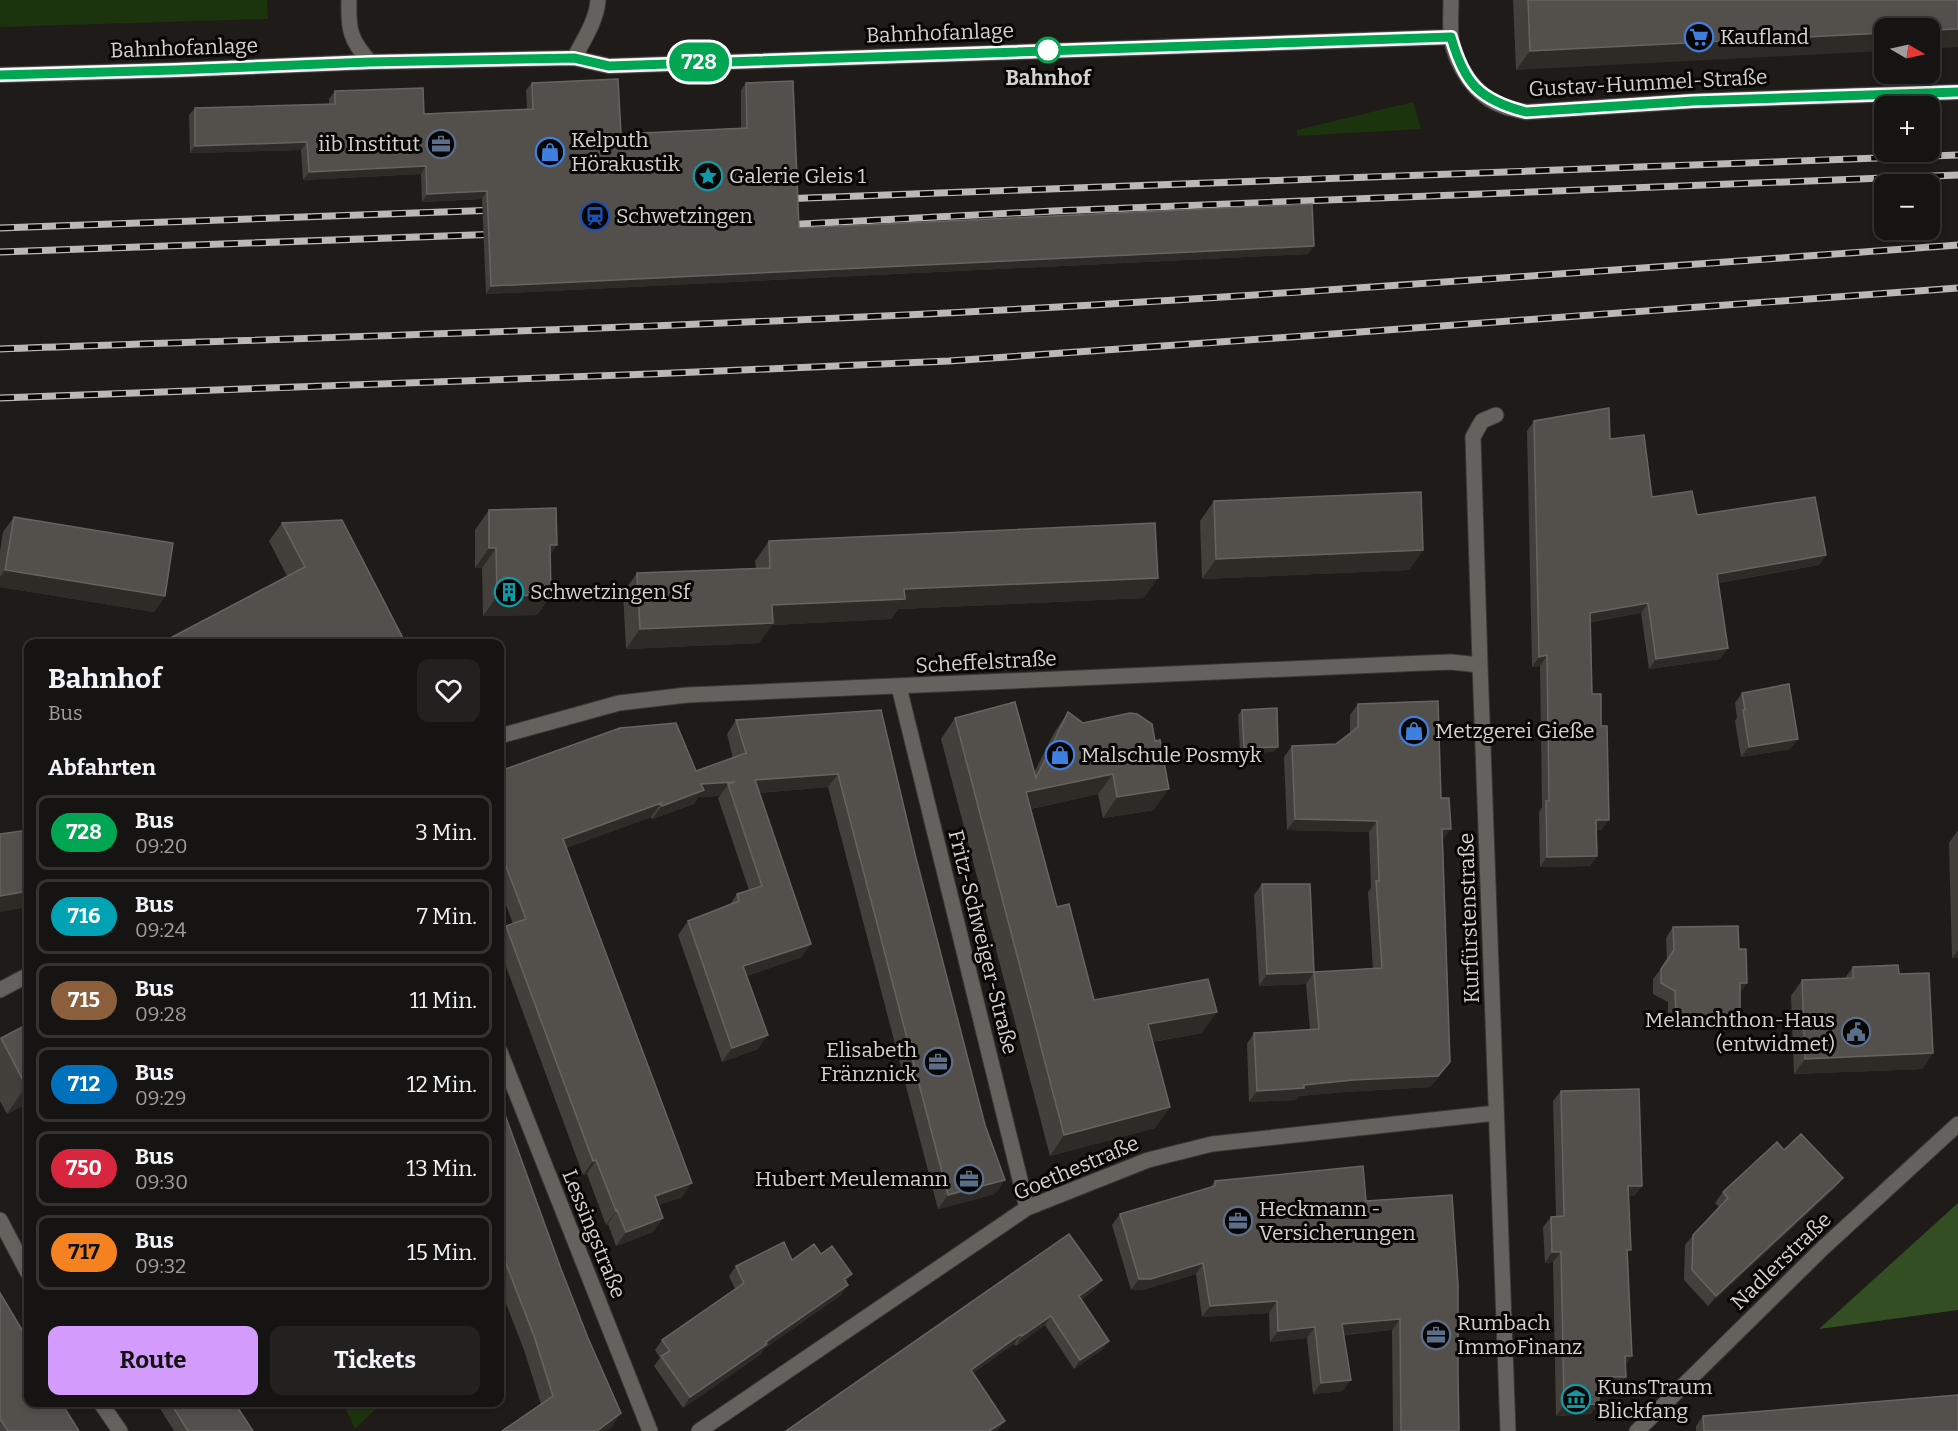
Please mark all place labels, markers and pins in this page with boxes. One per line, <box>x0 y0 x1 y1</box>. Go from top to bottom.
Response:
supermarket icon: Kaufland <box>1683 21 1715 53</box>
place label: Kaufland <box>1720 24 1809 50</box>
marker: Bahnhof <box>1035 37 1061 63</box>
place label: Bahnhof <box>1005 65 1093 91</box>
place label: Kelputh Hörakustik <box>571 127 680 177</box>
office icon: iib Institut <box>425 128 457 160</box>
place label: iib Institut <box>318 131 420 157</box>
shop icon: Kelputh Hörakustik <box>534 136 566 168</box>
place icon: Galerie Gleis 1 <box>692 160 724 192</box>
place label: Galerie Gleis 1 <box>729 163 866 189</box>
station icon: Schwetzingen <box>579 200 611 232</box>
place label: Schwetzingen <box>616 203 753 229</box>
building icon: Schwetzingen Sf <box>493 576 525 608</box>
place label: Schwetzingen Sf <box>530 579 692 605</box>
shop icon: Metzgerei Gieße <box>1398 715 1430 747</box>
place label: Metzgerei Gieße <box>1435 718 1594 744</box>
shop icon: Malschule Posmyk <box>1044 739 1076 771</box>
place label: Malschule Posmyk <box>1081 742 1262 768</box>
place label: Melanchthon-Haus (entwidmet) <box>1645 1007 1835 1057</box>
public building icon: Melanchthon-Haus (entwidmet) <box>1840 1016 1872 1048</box>
place label: Elisabeth Fränznick <box>820 1037 917 1087</box>
office icon: Elisabeth Fränznick <box>922 1046 954 1078</box>
office icon: Hubert Meulemann <box>953 1163 985 1195</box>
place label: Hubert Meulemann <box>755 1166 948 1192</box>
place label: Heckmann - Versicherungen <box>1259 1196 1415 1246</box>
office icon: Heckmann - Versicherungen <box>1222 1205 1254 1237</box>
place label: Rumbach ImmoFinanz <box>1457 1310 1582 1360</box>
office icon: Rumbach ImmoFinanz <box>1420 1319 1452 1351</box>
place label: KunsTraum Blickfang <box>1597 1374 1713 1424</box>
museum icon: KunsTraum Blickfang <box>1560 1383 1592 1415</box>

